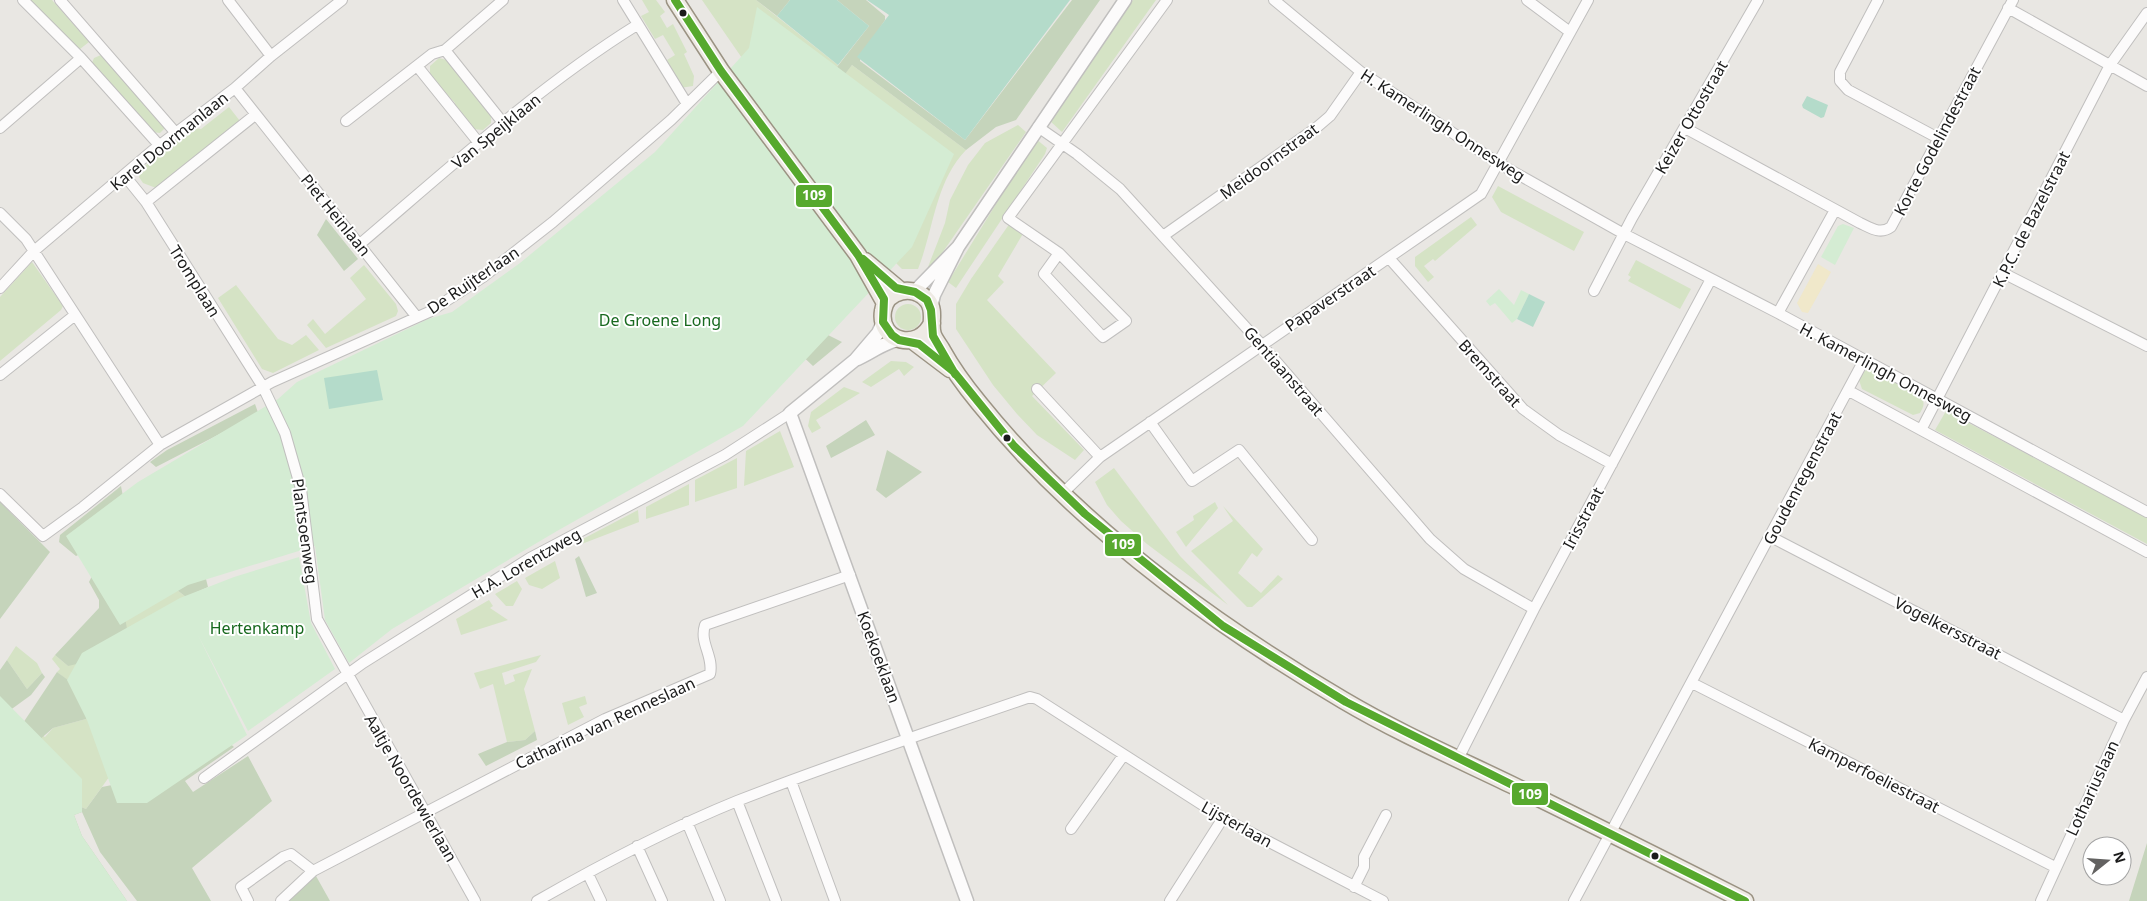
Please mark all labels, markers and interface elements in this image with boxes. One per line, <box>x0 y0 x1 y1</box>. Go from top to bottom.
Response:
unlabelled marker <box>678 8 688 18</box>
street label: Keizer Ottostraat <box>1650 56 1733 178</box>
street label: Korte Godelindestraat <box>1888 62 1986 219</box>
street label: H. Kamerlingh Onnesweg <box>1356 63 1530 187</box>
street label: Karel Doormanlaan <box>105 87 233 195</box>
street label: Van Speijklaan <box>447 88 545 174</box>
street label: Meidoornstraat <box>1215 118 1323 204</box>
street label: K.P.C. de Bazelstraat <box>1987 147 2075 291</box>
street label: Piet Heinlaan <box>296 169 376 261</box>
line badge: 109 <box>795 184 833 208</box>
text: 109 <box>802 185 826 204</box>
street label: Tromplaan <box>164 241 226 321</box>
street label: De Ruijterlaan <box>423 241 523 319</box>
street label: Papaverstraat <box>1280 259 1380 336</box>
park label: De Groene Long <box>599 309 721 331</box>
street label: H. Kamerlingh Onnesweg <box>1796 317 1976 427</box>
street label: Gentiaanstraat <box>1239 322 1329 421</box>
street label: Bremstraat <box>1454 334 1526 412</box>
street label: Goudenregenstraat <box>1758 408 1846 548</box>
unlabelled marker <box>1002 433 1012 443</box>
street label: Plantsoenweg <box>287 477 323 585</box>
street label: Irisstraat <box>1557 483 1609 553</box>
street label: H.A. Lorentzweg <box>467 523 585 603</box>
line badge: 109 <box>1104 533 1142 557</box>
text: 109 <box>1111 534 1135 553</box>
street label: Vogelkersstraat <box>1891 592 2005 665</box>
street label: Koekoeklaan <box>852 608 906 706</box>
park label: Hertenkamp <box>210 617 304 639</box>
street label: Catharina van Renneslaan <box>512 672 698 774</box>
street label: Aaltje Noordewierlaan <box>360 710 462 866</box>
street label: Kamperfoeliestraat <box>1805 732 1943 818</box>
street label: Lothariuslaan <box>2060 737 2124 839</box>
line badge: 109 <box>1511 782 1549 806</box>
text: 109 <box>1518 784 1542 803</box>
street label: Lijsterlaan <box>1198 796 1276 852</box>
north arrow <box>2082 836 2132 886</box>
text: N <box>2109 849 2131 865</box>
unlabelled marker <box>1650 851 1660 861</box>

